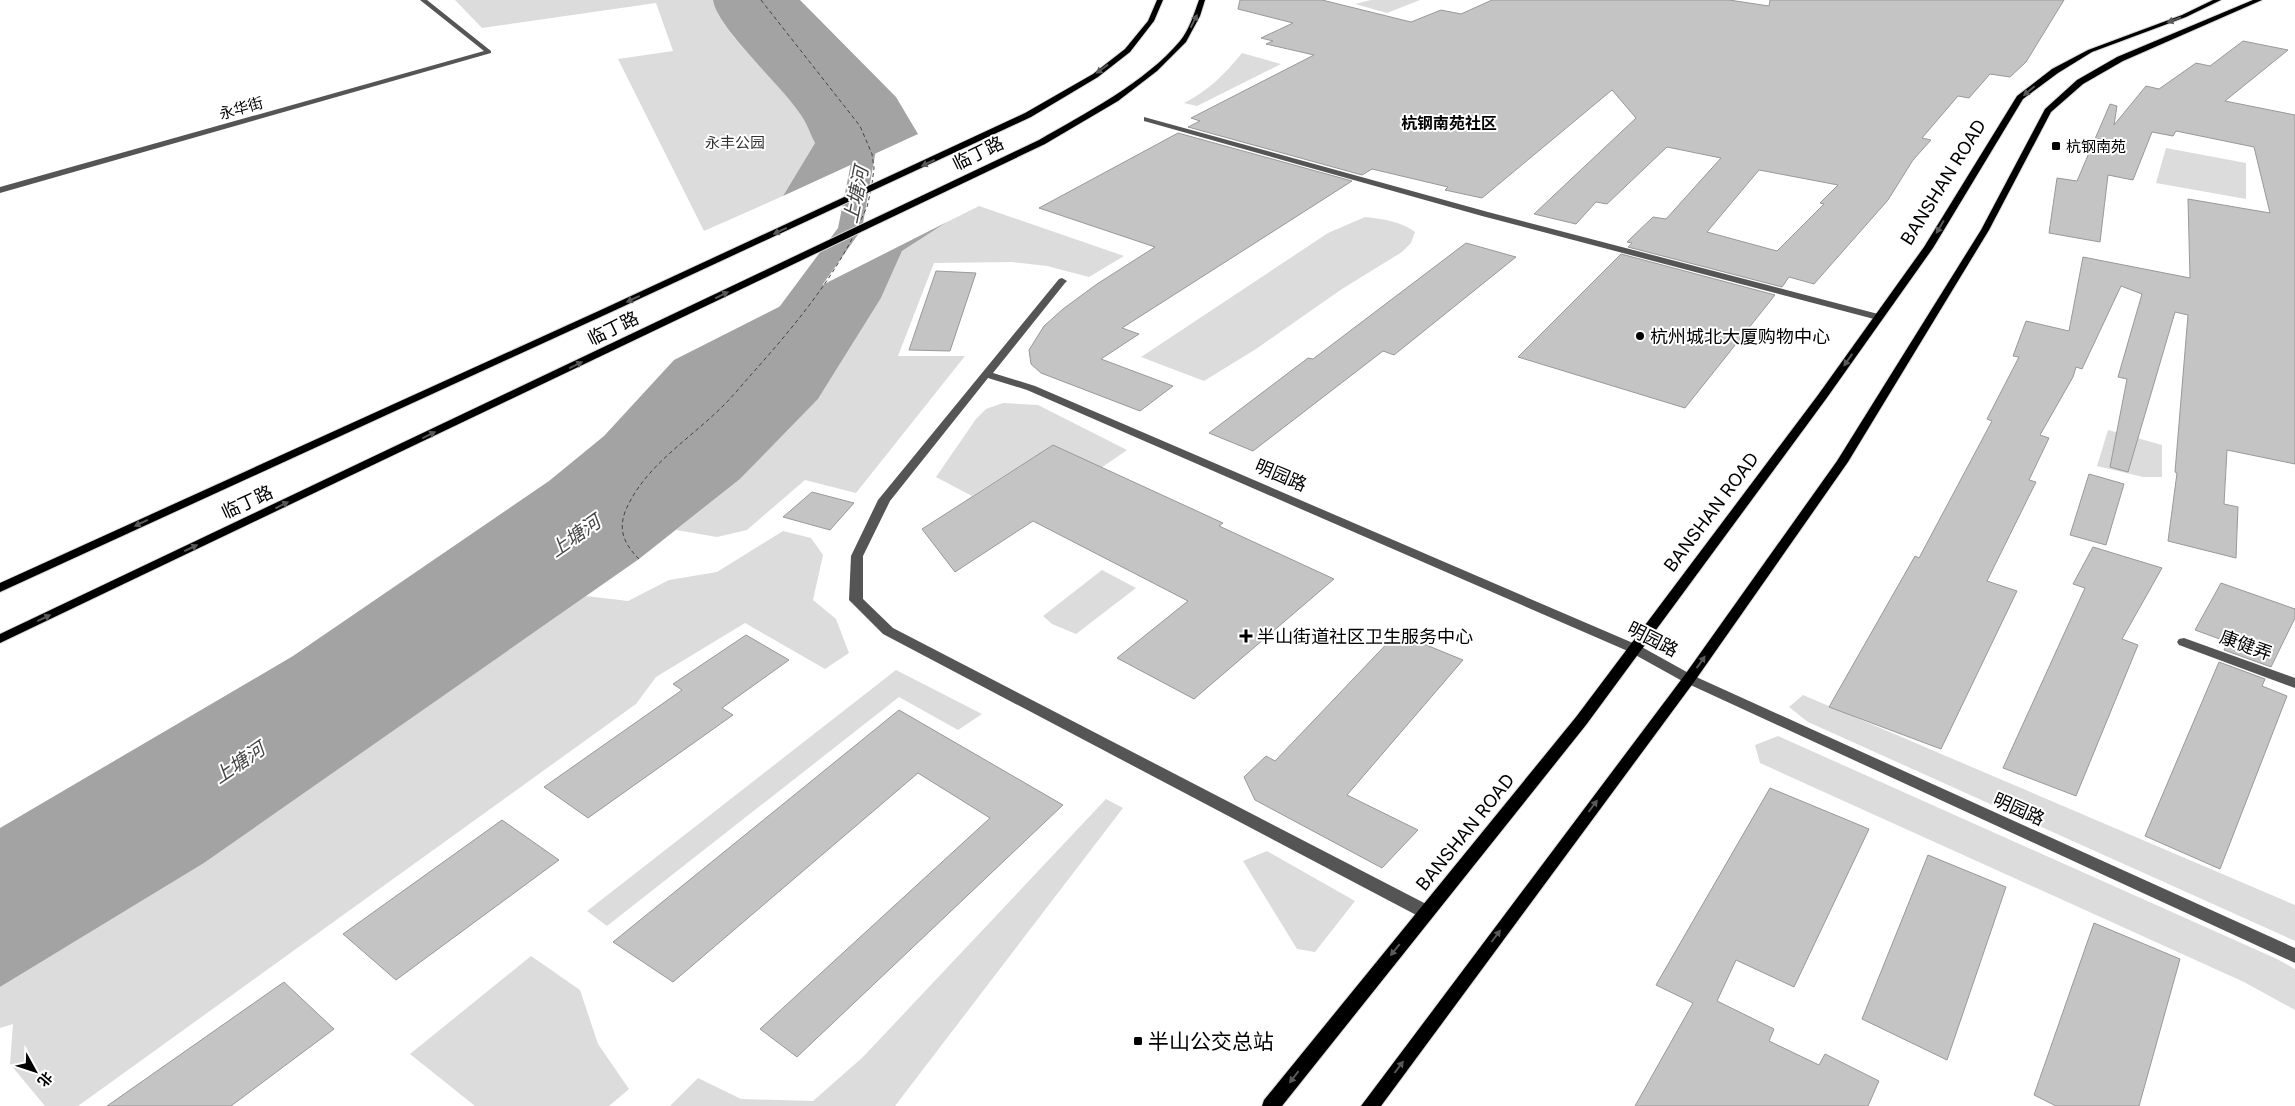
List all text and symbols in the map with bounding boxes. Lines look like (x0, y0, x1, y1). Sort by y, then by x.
one-way arrow (1190, 14, 1198, 29)
one-way arrow (2166, 16, 2181, 24)
one-way arrow (1095, 64, 1108, 74)
one-way arrow (2022, 85, 2035, 96)
street label: 永华街 (217, 93, 265, 123)
district label: 杭钢南苑社区 (1401, 113, 1497, 133)
street label: BANSHAN ROAD (1896, 115, 1990, 249)
street label: 临丁路 (949, 132, 1007, 174)
park label: 永丰公园 (705, 133, 765, 152)
place label: 杭钢南苑 (2066, 137, 2126, 156)
marker: 杭钢南苑 (2050, 140, 2062, 152)
one-way arrow (921, 159, 935, 167)
water label: 上塘河 (839, 161, 874, 225)
one-way arrow (1936, 220, 1945, 233)
one-way arrow (773, 227, 787, 235)
one-way arrow (715, 290, 729, 298)
one-way arrow (626, 295, 640, 303)
street label: 临丁路 (584, 307, 642, 349)
place label: 杭州城北大厦购物中心 (1650, 326, 1830, 347)
marker: 杭州城北大厦购物中心 (1634, 330, 1646, 342)
one-way arrow (1843, 353, 1853, 367)
one-way arrow (568, 360, 583, 369)
one-way arrow (422, 430, 436, 438)
street label: BANSHAN ROAD (1659, 448, 1763, 576)
street label: 明园路 (1252, 455, 1310, 495)
street label: 临丁路 (218, 481, 276, 523)
one-way arrow (275, 500, 289, 508)
water label: 上塘河 (545, 508, 608, 562)
one-way arrow (134, 519, 148, 527)
one-way arrow (184, 544, 198, 552)
one-way arrow (37, 614, 51, 622)
street label: 明园路 (1624, 617, 1682, 661)
place label: 半山街道社区卫生服务中心 (1257, 626, 1473, 647)
street label: 康健弄 (2217, 626, 2275, 664)
marker: 半山街道社区卫生服务中心 (1239, 629, 1253, 643)
one-way arrow (1696, 655, 1706, 669)
water label: 上塘河 (209, 735, 272, 788)
street label: BANSHAN ROAD (1412, 769, 1518, 895)
street label: 明园路 (1990, 788, 2048, 830)
one-way arrow (1588, 799, 1598, 813)
one-way arrow (1491, 929, 1501, 943)
one-way arrow (1390, 943, 1401, 956)
place label: 半山公交总站 (1148, 1029, 1274, 1054)
marker: 半山公交总站 (1132, 1035, 1144, 1047)
north arrow (10, 1046, 60, 1096)
one-way arrow (1394, 1060, 1404, 1074)
text: 北 (34, 1069, 56, 1091)
one-way arrow (1289, 1070, 1300, 1083)

